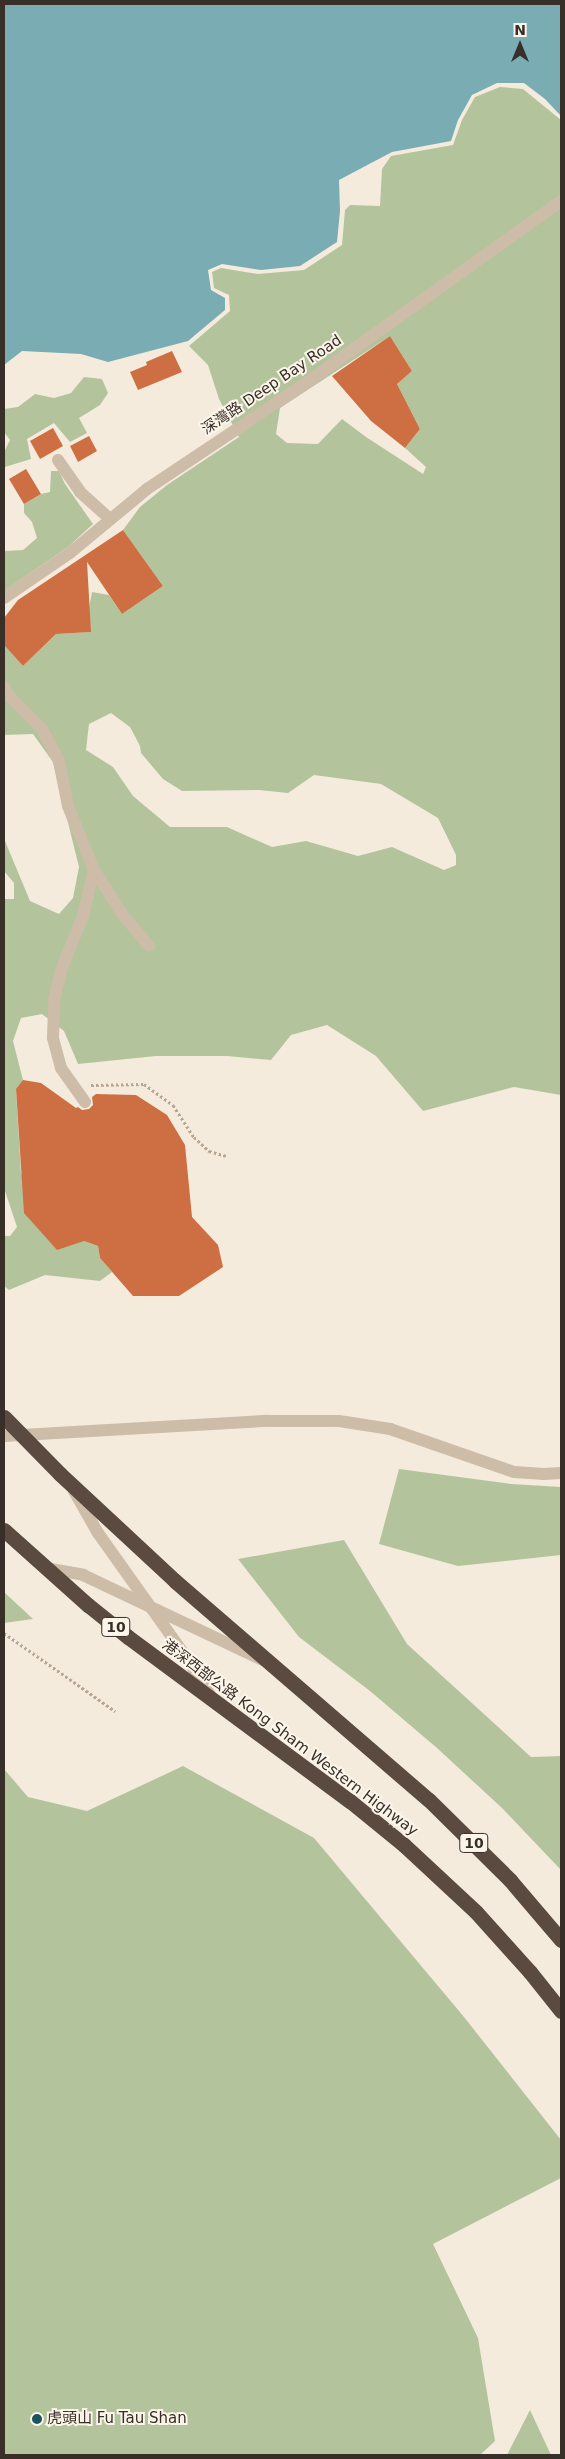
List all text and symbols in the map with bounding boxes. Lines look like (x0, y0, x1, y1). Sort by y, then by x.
north arrow (495, 20, 545, 70)
text: N (514, 22, 526, 38)
street label: 深灣路 Deep Bay Road (199, 331, 345, 439)
road number: 10 (101, 1615, 131, 1638)
street label: 港深西部公路 Kong Sham Western Highway (159, 1636, 421, 1840)
road number: 10 (459, 1832, 489, 1855)
place label: 虎頭山 Fu Tau Shan (47, 2410, 187, 2428)
marker: 虎頭山 Fu Tau Shan (31, 2413, 43, 2425)

